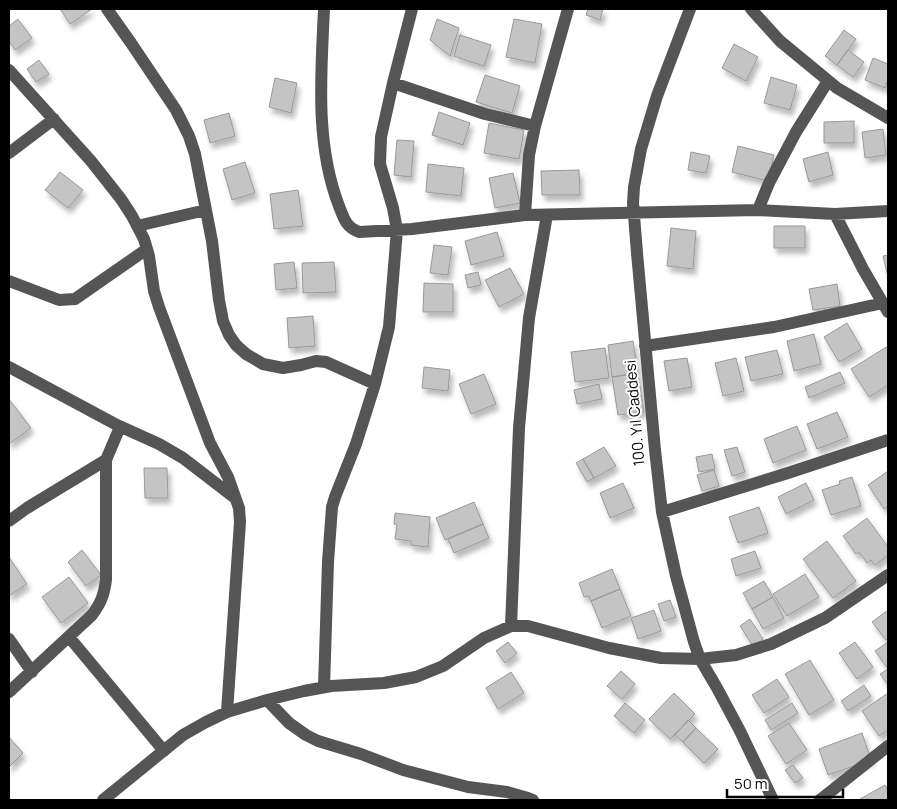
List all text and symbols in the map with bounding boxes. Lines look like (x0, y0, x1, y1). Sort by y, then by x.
street label: 100. Yıl Caddesi (619, 359, 650, 467)
scale bar (727, 766, 843, 798)
text: 50 m (734, 773, 768, 794)

